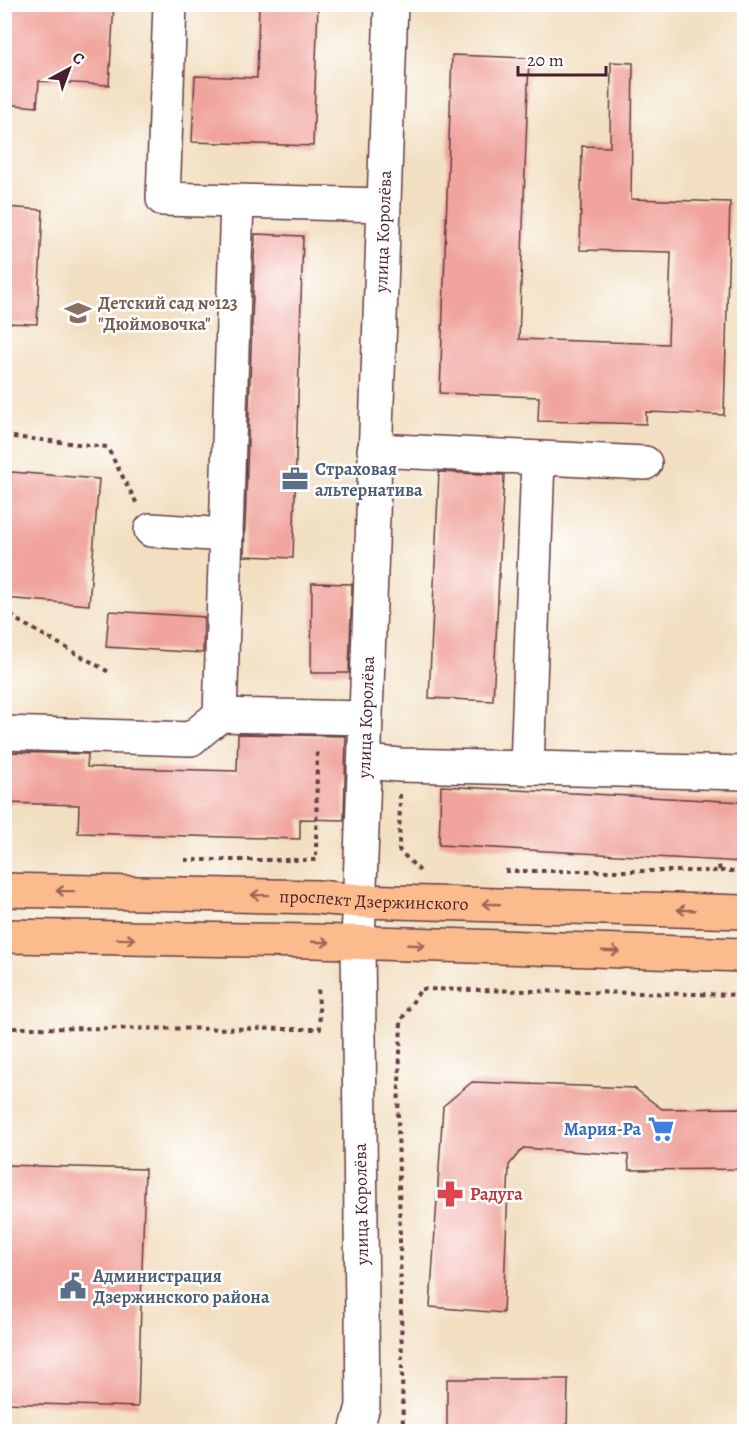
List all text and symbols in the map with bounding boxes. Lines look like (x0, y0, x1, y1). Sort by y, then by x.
north arrow (39, 39, 99, 99)
scale bar (518, 39, 606, 77)
text: С (67, 47, 89, 70)
text: 20 m (527, 48, 564, 72)
street label: улица Королёва (369, 169, 397, 294)
place label: Детский сад №123 "Дюймовочка" (98, 291, 238, 336)
school or university icon: Детский сад №123 "Дюймовочка" (63, 298, 93, 328)
place label: Страховая альтернатива (315, 457, 423, 502)
office icon: Страховая альтернатива (280, 464, 310, 494)
street label: улица Королёва (352, 655, 380, 780)
street label: проспект Дзержинского (279, 884, 469, 916)
one-way arrow (55, 885, 75, 897)
one-way arrow (250, 890, 270, 901)
one-way arrow (482, 898, 502, 910)
one-way arrow (677, 905, 697, 916)
one-way arrow (115, 933, 135, 945)
one-way arrow (310, 936, 330, 947)
one-way arrow (406, 940, 426, 951)
one-way arrow (601, 946, 621, 957)
supermarket icon: Мария-Ра (646, 1114, 676, 1144)
place label: Мария-Ра (564, 1117, 641, 1141)
street label: улица Королёва (348, 1142, 374, 1266)
pharmacy icon: Радуга (435, 1179, 465, 1209)
place label: Радуга (470, 1182, 523, 1206)
place label: Администрация Дзержинского района (92, 1264, 270, 1309)
public building icon: Администрация Дзержинского района (58, 1271, 88, 1301)

